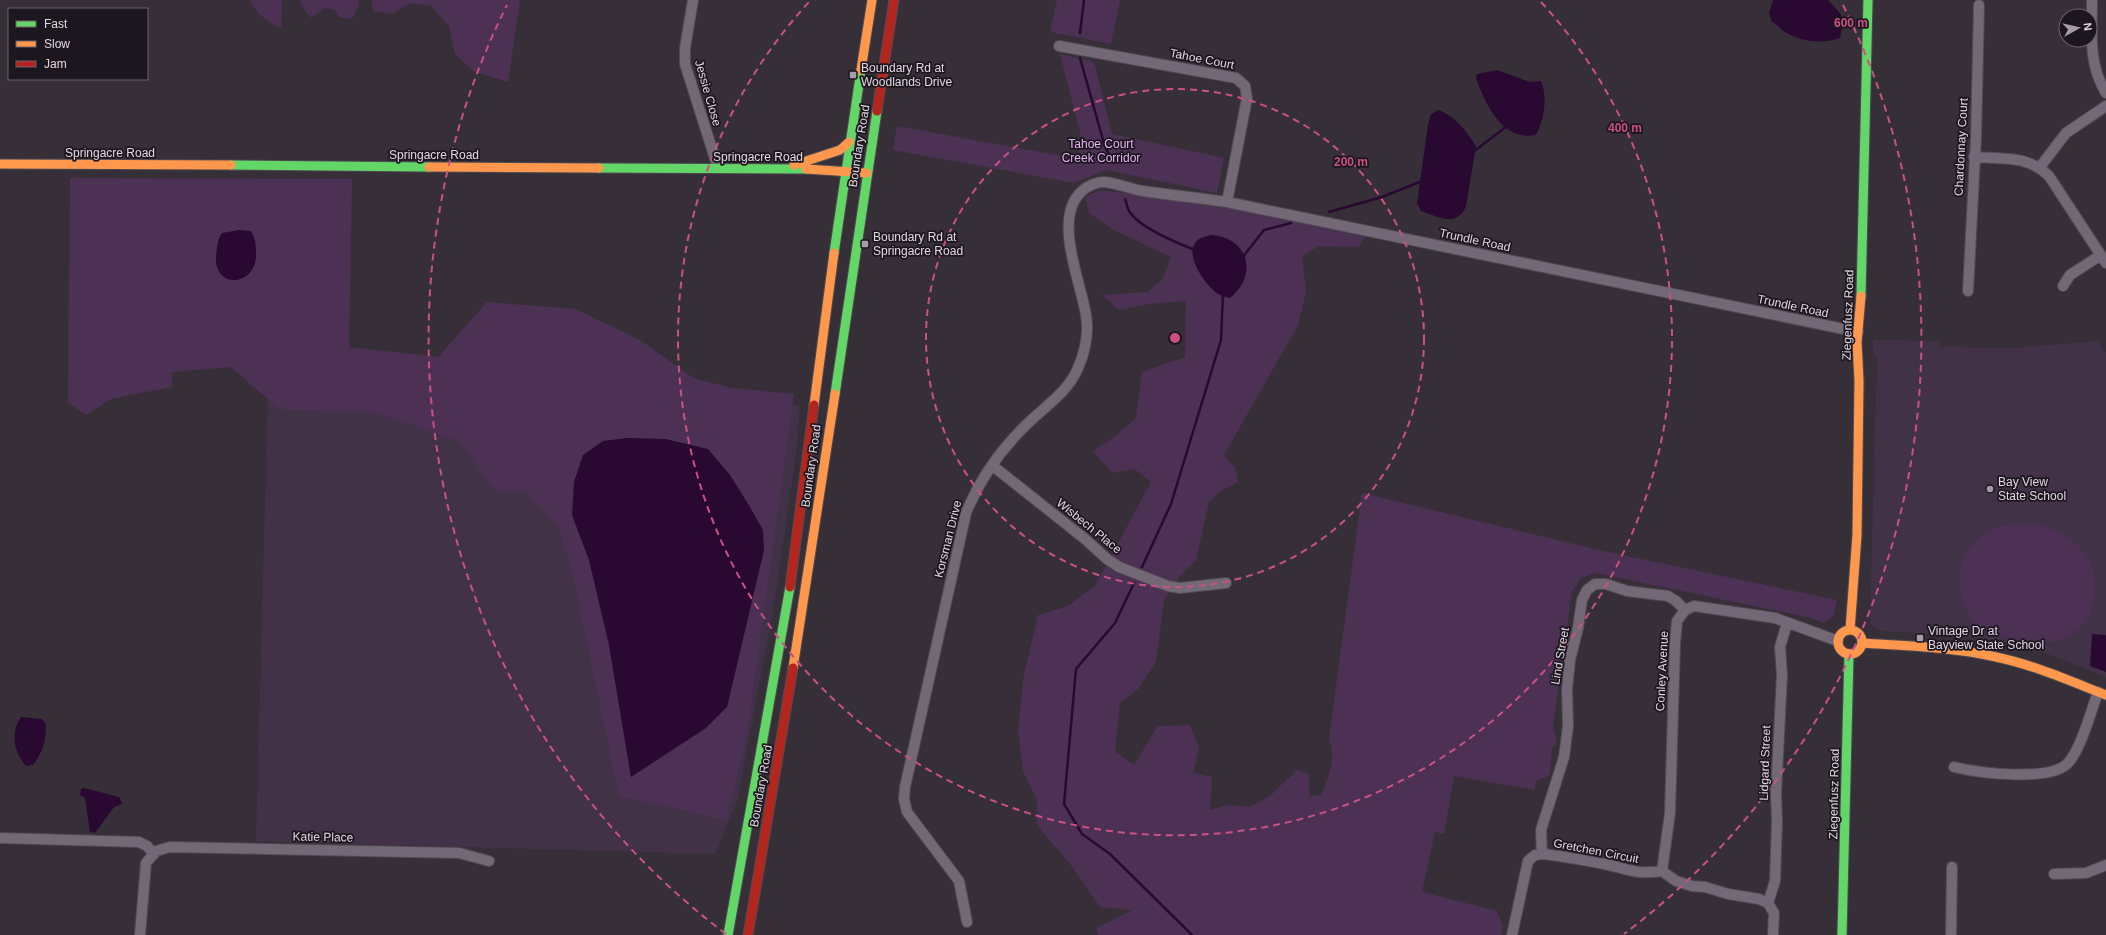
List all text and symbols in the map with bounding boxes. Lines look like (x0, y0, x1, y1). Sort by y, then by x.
legend (8, 8, 148, 80)
north arrow (2058, 8, 2098, 48)
text: 600 m (1834, 16, 1868, 30)
text: Fast (44, 17, 68, 31)
text: N (2081, 22, 2094, 31)
text: Slow (44, 37, 70, 51)
street label: Tahoe Court (1169, 46, 1236, 72)
text: Jam (44, 57, 67, 71)
street label: Jessie Close (692, 58, 724, 128)
place label: Boundary Rd at Woodlands Drive (861, 61, 952, 89)
marker: Boundary Rd at Woodlands Drive (848, 70, 858, 80)
street label: Chardonnay Court (1951, 97, 1971, 196)
street label: Boundary Road (846, 104, 872, 188)
text: 400 m (1608, 121, 1642, 135)
park label: Tahoe Court Creek Corridor (1062, 137, 1140, 165)
street label: Springacre Road (65, 146, 155, 160)
street label: Springacre Road (389, 148, 479, 162)
street label: Springacre Road (713, 150, 803, 164)
text: 200 m (1334, 155, 1368, 169)
street label: Trundle Road (1438, 226, 1512, 254)
place label: Boundary Rd at Springacre Road (873, 230, 963, 258)
marker: Boundary Rd at Springacre Road (860, 239, 870, 249)
street label: Ziegenfusz Road (1839, 269, 1857, 361)
street label: Trundle Road (1756, 292, 1830, 320)
centre of rings (1168, 331, 1182, 345)
street label: Boundary Road (798, 424, 824, 508)
place label: Bay View State School (1998, 475, 2066, 503)
marker: Bay View State School (1985, 484, 1995, 494)
street label: Wisbech Place (1054, 496, 1124, 557)
street label: Korsman Drive (932, 498, 964, 579)
place label: Vintage Dr at Bayview State School (1928, 624, 2044, 652)
street label: Lind Street (1548, 626, 1572, 686)
street label: Conley Avenue (1653, 630, 1671, 712)
marker: Vintage Dr at Bayview State School (1915, 633, 1925, 643)
street label: Lidgard Street (1757, 724, 1773, 801)
street label: Boundary Road (747, 744, 775, 828)
street label: Ziegenfusz Road (1826, 749, 1842, 839)
street label: Katie Place (293, 829, 354, 845)
street label: Gretchen Circuit (1552, 836, 1641, 866)

